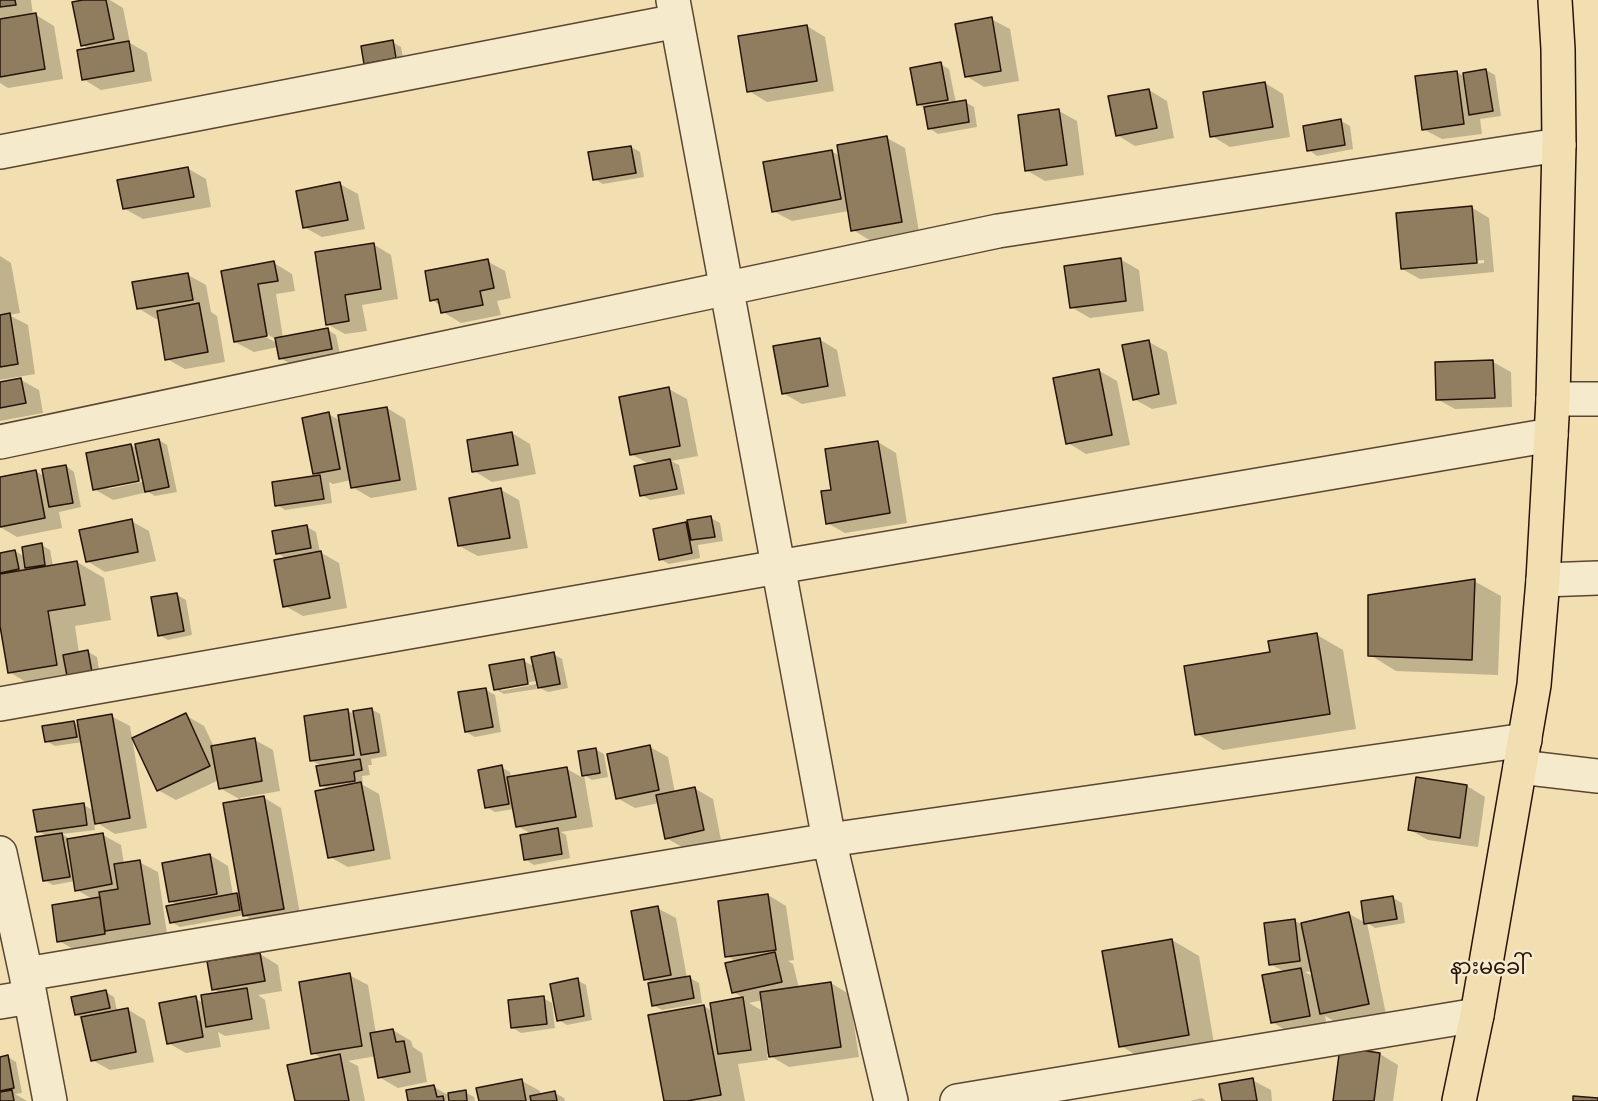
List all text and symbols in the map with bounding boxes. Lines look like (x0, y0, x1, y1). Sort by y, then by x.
district label: နားမခေါ် (1450, 956, 1526, 982)

